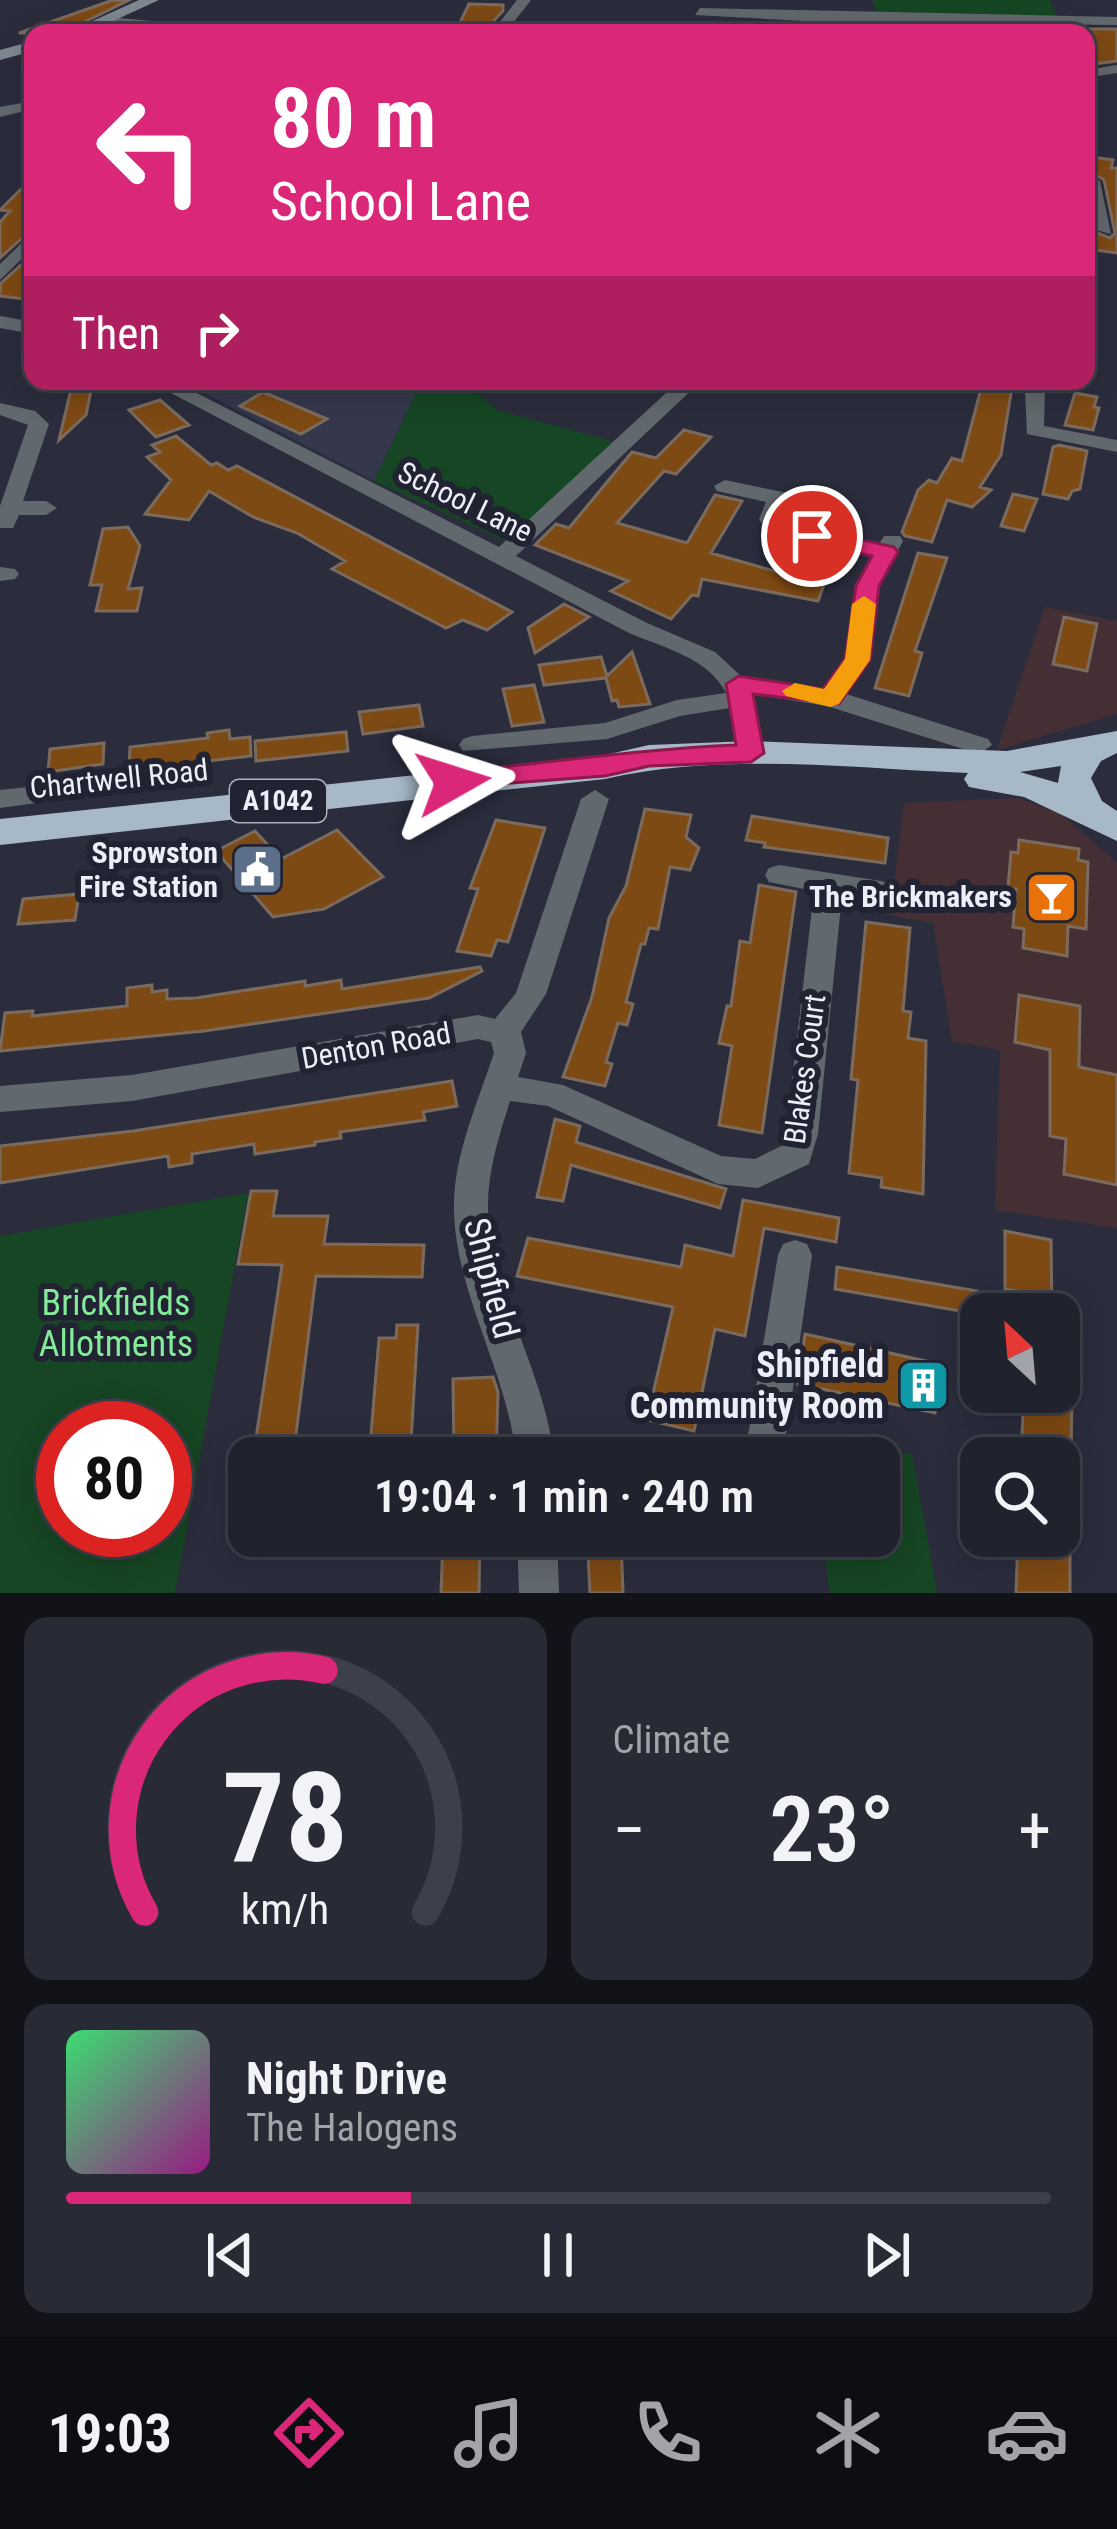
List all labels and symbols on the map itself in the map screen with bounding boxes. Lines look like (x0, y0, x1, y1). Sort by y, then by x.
street label: School Lane (392, 454, 538, 549)
pin (761, 485, 863, 587)
position arrow (390, 719, 516, 845)
street label: Chartwell Road (28, 752, 210, 805)
road number: A1042 (230, 780, 326, 822)
place label: Sprowston Fire Station (79, 835, 218, 904)
public building icon: Sprowston Fire Station (229, 842, 285, 898)
bar icon: The Brickmakers (1023, 869, 1079, 925)
place label: The Brickmakers (809, 879, 1012, 914)
street label: Blakes Court (777, 992, 832, 1146)
street label: Denton Road (299, 1015, 453, 1076)
street label: Shipfield (455, 1214, 527, 1343)
park label: Brickfields Allotments (39, 1282, 193, 1365)
north arrow (960, 1293, 1080, 1413)
place label: Shipfield Community Room (630, 1344, 884, 1427)
building icon: Shipfield Community Room (895, 1357, 951, 1413)
speed limit sign: 80 (36, 1401, 192, 1557)

